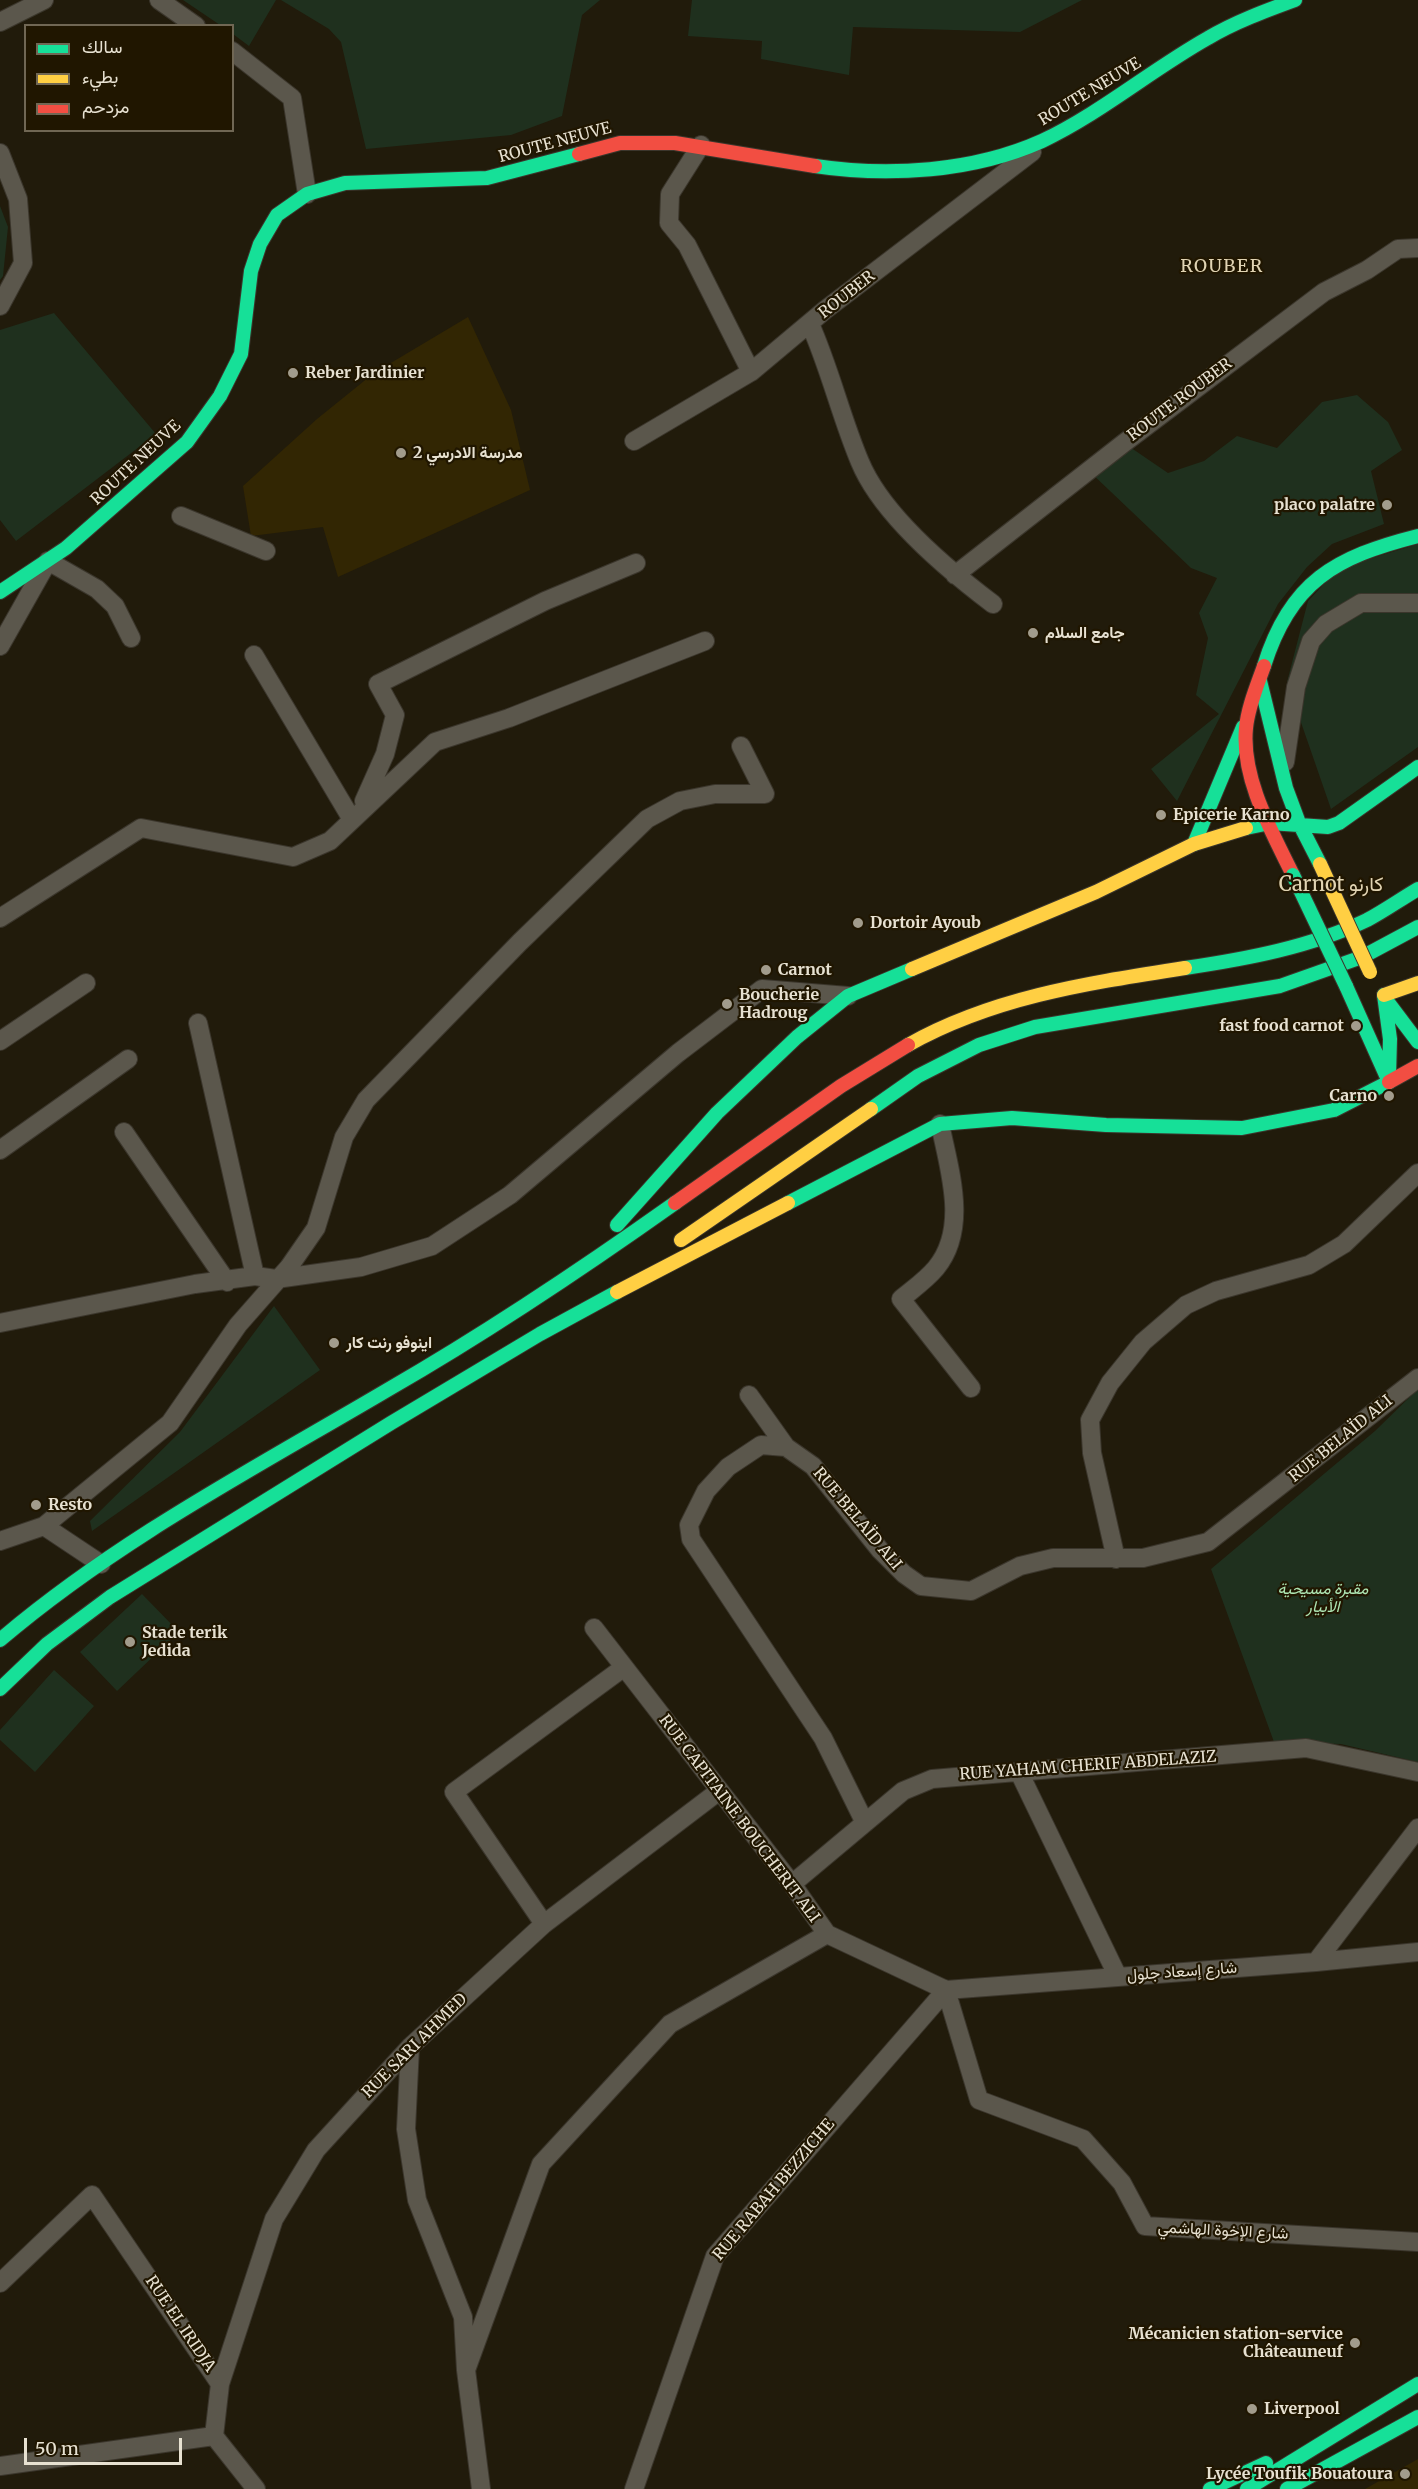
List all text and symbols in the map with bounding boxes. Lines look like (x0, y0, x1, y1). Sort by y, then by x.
legend (24, 24, 234, 132)
text: سالك (82, 35, 122, 58)
street label: ROUTE NEUVE (1035, 54, 1145, 130)
text: بطيء (82, 65, 118, 88)
text: مزدحم (82, 95, 129, 118)
street label: ROUTE NEUVE (497, 119, 613, 167)
district label: ROUBER (1180, 256, 1264, 278)
street label: ROUBER (815, 267, 879, 323)
street label: ROUTE ROUBER (1124, 354, 1236, 446)
place label: Reber Jardinier (305, 363, 424, 383)
marker: Reber Jardinier (286, 366, 300, 380)
street label: ROUTE NEUVE (87, 416, 185, 510)
place label: مدرسة الادرسي 2 (413, 443, 523, 463)
marker: مدرسة الادرسي 2 (394, 446, 408, 460)
place label: placo palatre (1274, 495, 1375, 515)
marker: placo palatre (1380, 498, 1394, 512)
place label: جامع السلام (1045, 623, 1125, 643)
marker: جامع السلام (1026, 626, 1040, 640)
place label: Epicerie Karno (1173, 805, 1289, 825)
marker: Epicerie Karno (1154, 808, 1168, 822)
district label: Carnot كارنو (1279, 873, 1383, 897)
place label: Dortoir Ayoub (870, 913, 981, 933)
marker: Dortoir Ayoub (851, 916, 865, 930)
place label: Carnot (778, 960, 832, 980)
marker: Carnot (759, 963, 773, 977)
place label: Boucherie Hadroug (739, 985, 819, 1023)
marker: Boucherie Hadroug (720, 997, 734, 1011)
place label: fast food carnot (1219, 1016, 1344, 1036)
marker: fast food carnot (1349, 1019, 1363, 1033)
place label: Carno (1330, 1086, 1377, 1106)
marker: Carno (1382, 1089, 1396, 1103)
place label: اينوفو رنت كار (346, 1333, 432, 1353)
marker: اينوفو رنت كار (327, 1336, 341, 1350)
street label: RUE BELAÏD ALI (1285, 1391, 1397, 1487)
street label: RUE BELAÏD ALI (809, 1464, 905, 1574)
place label: Resto (48, 1495, 92, 1515)
marker: Resto (29, 1498, 43, 1512)
park label: مقبرة مسيحية الأبيار (1278, 1579, 1368, 1617)
place label: Stade terik Jedida (142, 1623, 227, 1661)
marker: Stade terik Jedida (123, 1635, 137, 1649)
street label: RUE CAPITAINE BOUCHERIT ALI (655, 1711, 823, 1927)
street label: RUE YAHAM CHERIF ABDELAZIZ (959, 1747, 1217, 1785)
street label: شارع إسعاد جلول (1126, 1959, 1238, 1985)
street label: RUE SARI AHMED (359, 1990, 471, 2102)
street label: RUE RABAH BEZZICHE (709, 2115, 839, 2265)
street label: شارع الإخوة الهاشمي (1157, 2218, 1289, 2244)
street label: RUE EL IRIDJA (141, 2272, 219, 2376)
place label: Mécanicien station-service Châteauneuf (1129, 2324, 1343, 2362)
marker: Mécanicien station-service Châteauneuf (1348, 2336, 1362, 2350)
place label: Liverpool (1264, 2399, 1340, 2419)
marker: Liverpool (1245, 2402, 1259, 2416)
scale bar (27, 2426, 184, 2464)
text: 50 m (35, 2437, 79, 2460)
place label: Lycée Toufik Bouatoura (1206, 2464, 1393, 2484)
marker: Lycée Toufik Bouatoura (1398, 2467, 1412, 2481)

